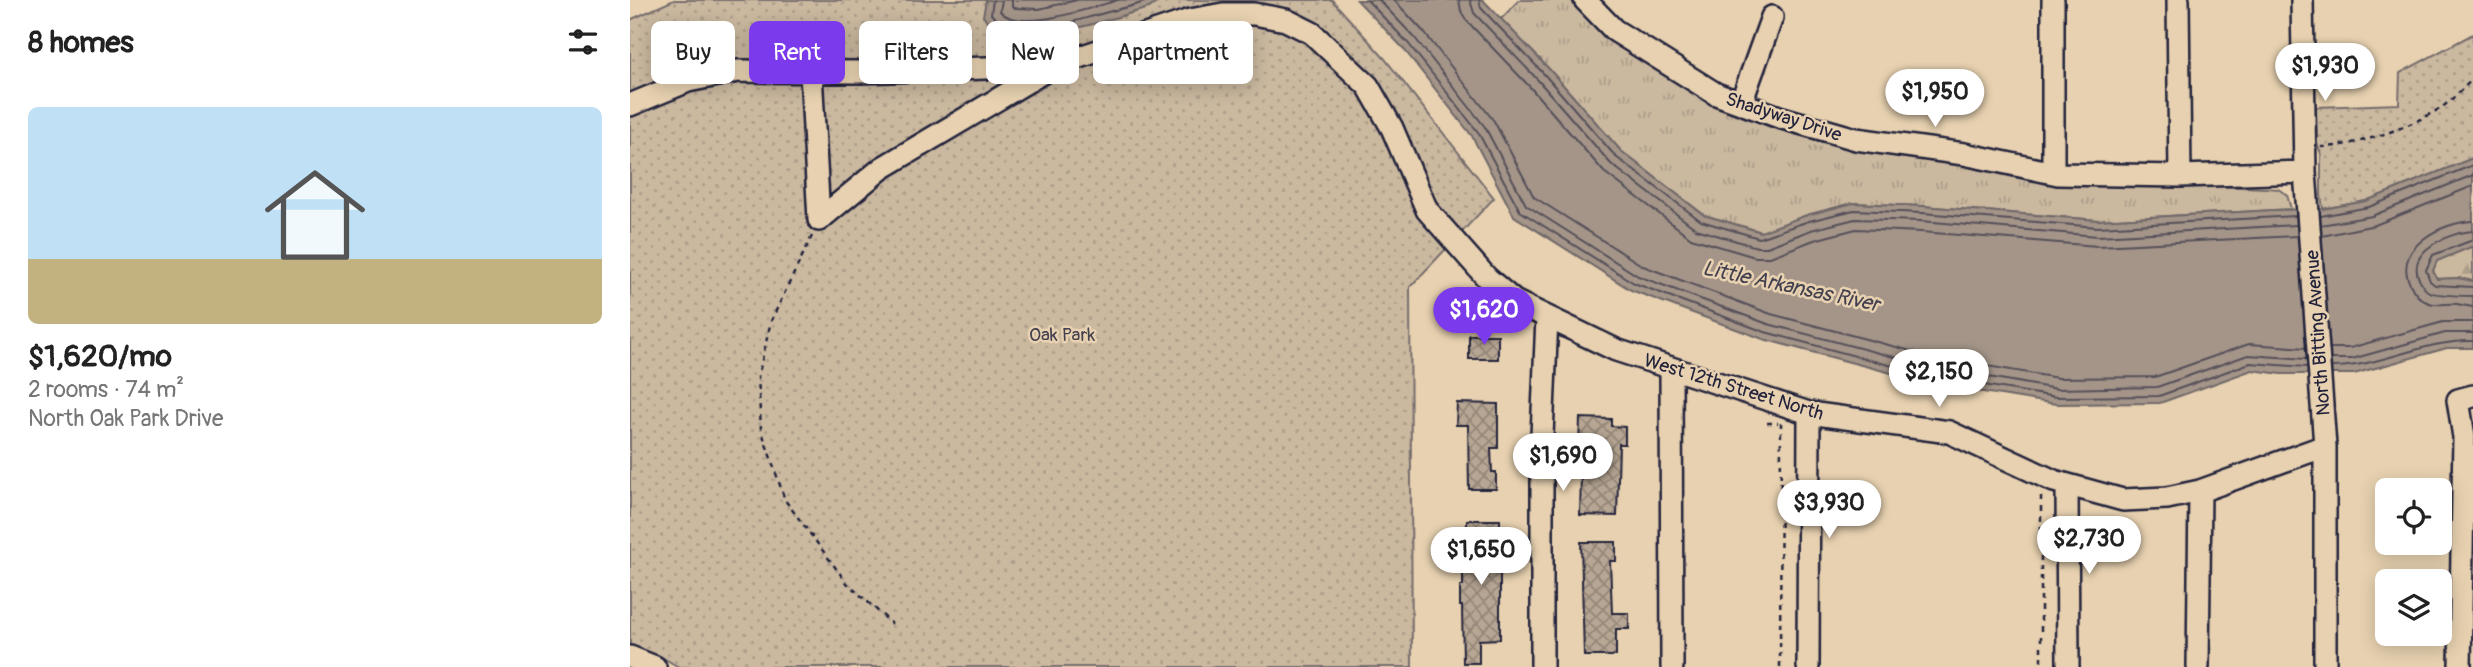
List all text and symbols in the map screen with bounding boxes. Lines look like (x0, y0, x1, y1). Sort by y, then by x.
chip: Buy (651, 21, 735, 84)
chip: Rent (749, 21, 845, 84)
chip: Filters (859, 21, 972, 84)
chip: New (986, 21, 1079, 84)
chip: Apartment (1093, 21, 1253, 84)
icon: filters (564, 23, 602, 61)
text: 8 homes (28, 24, 134, 61)
pin: $1,930 (2268, 43, 2382, 103)
text: $1,930 (2291, 51, 2359, 80)
pin: $1,950 (1878, 69, 1992, 129)
text: $1,950 (1901, 77, 1969, 106)
street label: Shadyway Drive (1723, 87, 1845, 147)
icon: home (252, 152, 378, 278)
street label: North Bitting Avenue (2300, 249, 2336, 417)
water label: Little Arkansas River (1700, 255, 1884, 319)
pin: $1,620 (1427, 288, 1541, 347)
text: $1,620 (1449, 295, 1519, 324)
park label: Oak Park (1029, 323, 1095, 347)
text: $1,620/mo (28, 338, 172, 375)
street label: West 12th Street North (1641, 348, 1827, 426)
pin: $2,150 (1882, 350, 1996, 409)
text: $2,150 (1905, 357, 1973, 386)
text: 2 rooms · 74 m² (28, 375, 184, 404)
text: North Oak Park Drive (28, 404, 223, 433)
pin: $1,690 (1506, 434, 1620, 493)
text: $1,690 (1529, 441, 1597, 470)
map controls (2375, 478, 2452, 646)
button: locate (2375, 478, 2452, 555)
pin: $3,930 (1772, 480, 1886, 540)
text: $3,930 (1793, 488, 1865, 517)
pin: $2,730 (2032, 516, 2146, 576)
text: $2,730 (2053, 524, 2125, 553)
pin: $1,650 (1424, 528, 1538, 587)
text: $1,650 (1447, 535, 1515, 564)
button: layers (2375, 569, 2452, 646)

